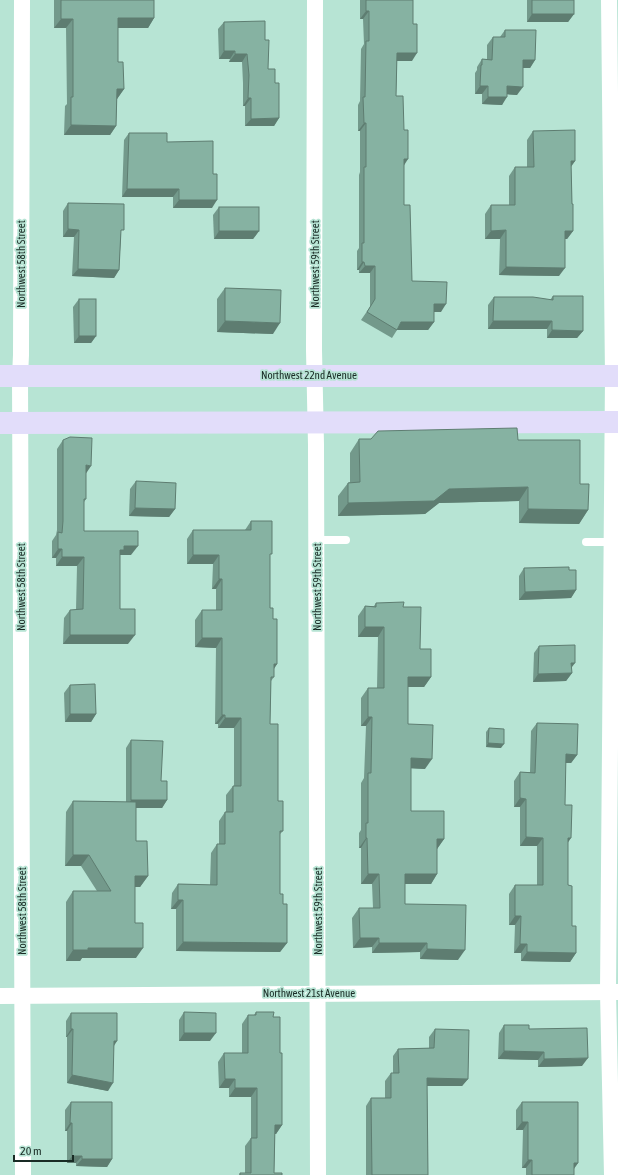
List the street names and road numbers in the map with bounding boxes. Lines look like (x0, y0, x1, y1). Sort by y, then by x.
street label: Northwest 58th Street (15, 220, 27, 308)
street label: Northwest 59th Street (309, 220, 321, 308)
street label: Northwest 22nd Avenue (261, 369, 357, 381)
street label: Northwest 58th Street (15, 543, 27, 631)
street label: Northwest 59th Street (311, 543, 323, 631)
street label: Northwest 58th Street (16, 867, 28, 955)
street label: Northwest 59th Street (312, 867, 324, 955)
street label: Northwest 21st Avenue (263, 987, 355, 999)

